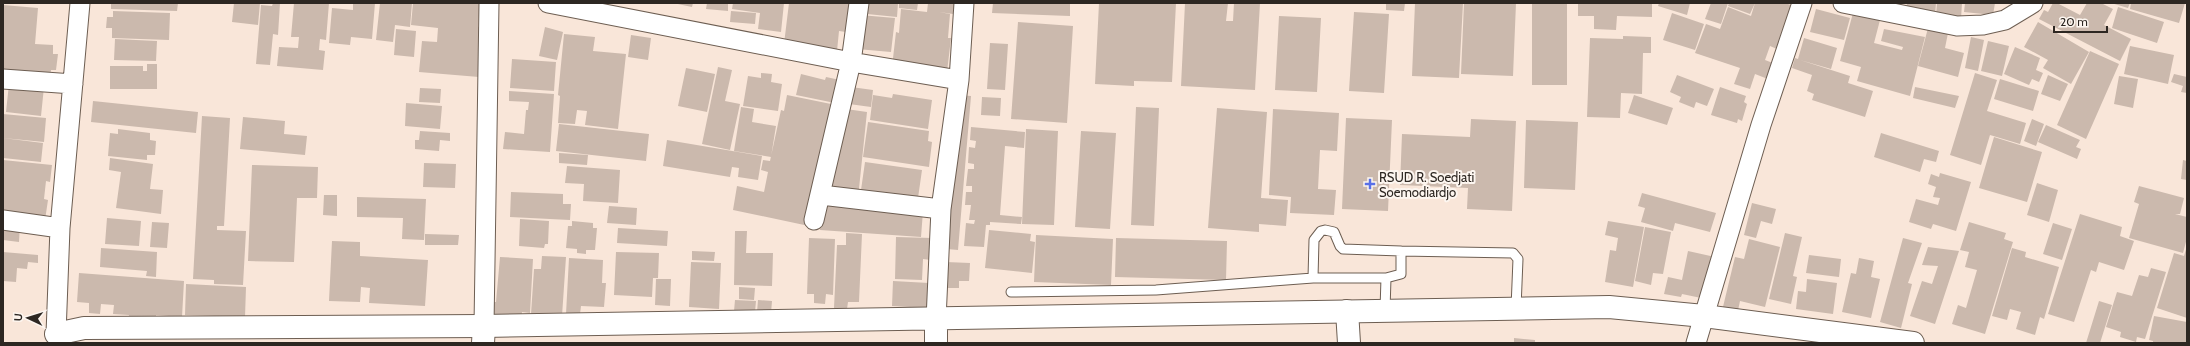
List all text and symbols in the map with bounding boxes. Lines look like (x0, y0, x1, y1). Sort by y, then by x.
scale bar (2054, 8, 2107, 34)
text: 20 m (2060, 14, 2088, 29)
place label: RSUD R. Soedjati Soemodiardjo (1379, 169, 1474, 201)
marker: RSUD R. Soedjati Soemodiardjo (1364, 178, 1376, 190)
north arrow (8, 298, 48, 338)
text: U (11, 313, 25, 322)

